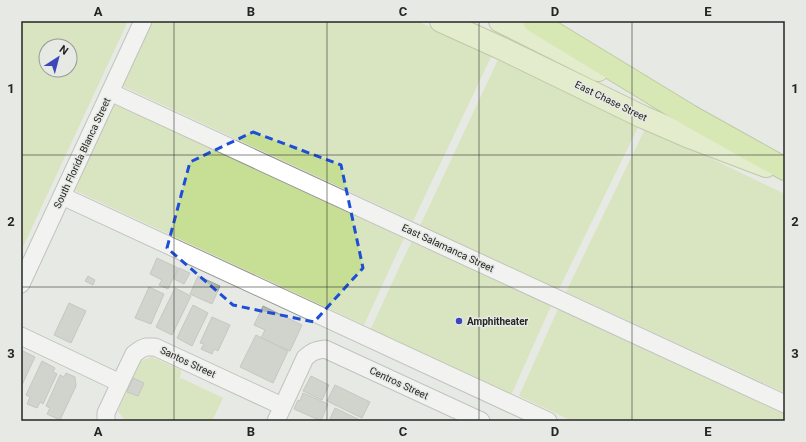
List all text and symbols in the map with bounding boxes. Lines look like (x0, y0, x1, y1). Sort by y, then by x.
text: A (94, 4, 103, 19)
text: B (247, 4, 255, 19)
text: C (399, 4, 408, 19)
text: D (551, 4, 559, 19)
text: E (704, 4, 712, 19)
north arrow (38, 38, 78, 78)
text: N (57, 43, 71, 58)
street label: East Chase Street (573, 79, 649, 123)
text: 1 (7, 81, 15, 96)
text: 1 (791, 81, 799, 96)
street label: South Florida Blanca Street (52, 96, 112, 210)
text: 2 (7, 214, 15, 229)
text: 2 (791, 214, 799, 229)
street label: East Salamanca Street (400, 222, 496, 274)
marker: Amphitheater (454, 316, 464, 326)
place label: Amphitheater (467, 316, 529, 327)
street label: Santos Street (159, 344, 217, 380)
text: 3 (7, 346, 15, 361)
text: 3 (791, 346, 799, 361)
street label: Centros Street (368, 365, 430, 401)
text: A (94, 424, 103, 439)
text: B (247, 424, 255, 439)
text: C (399, 424, 408, 439)
text: D (551, 424, 559, 439)
text: E (704, 424, 712, 439)

